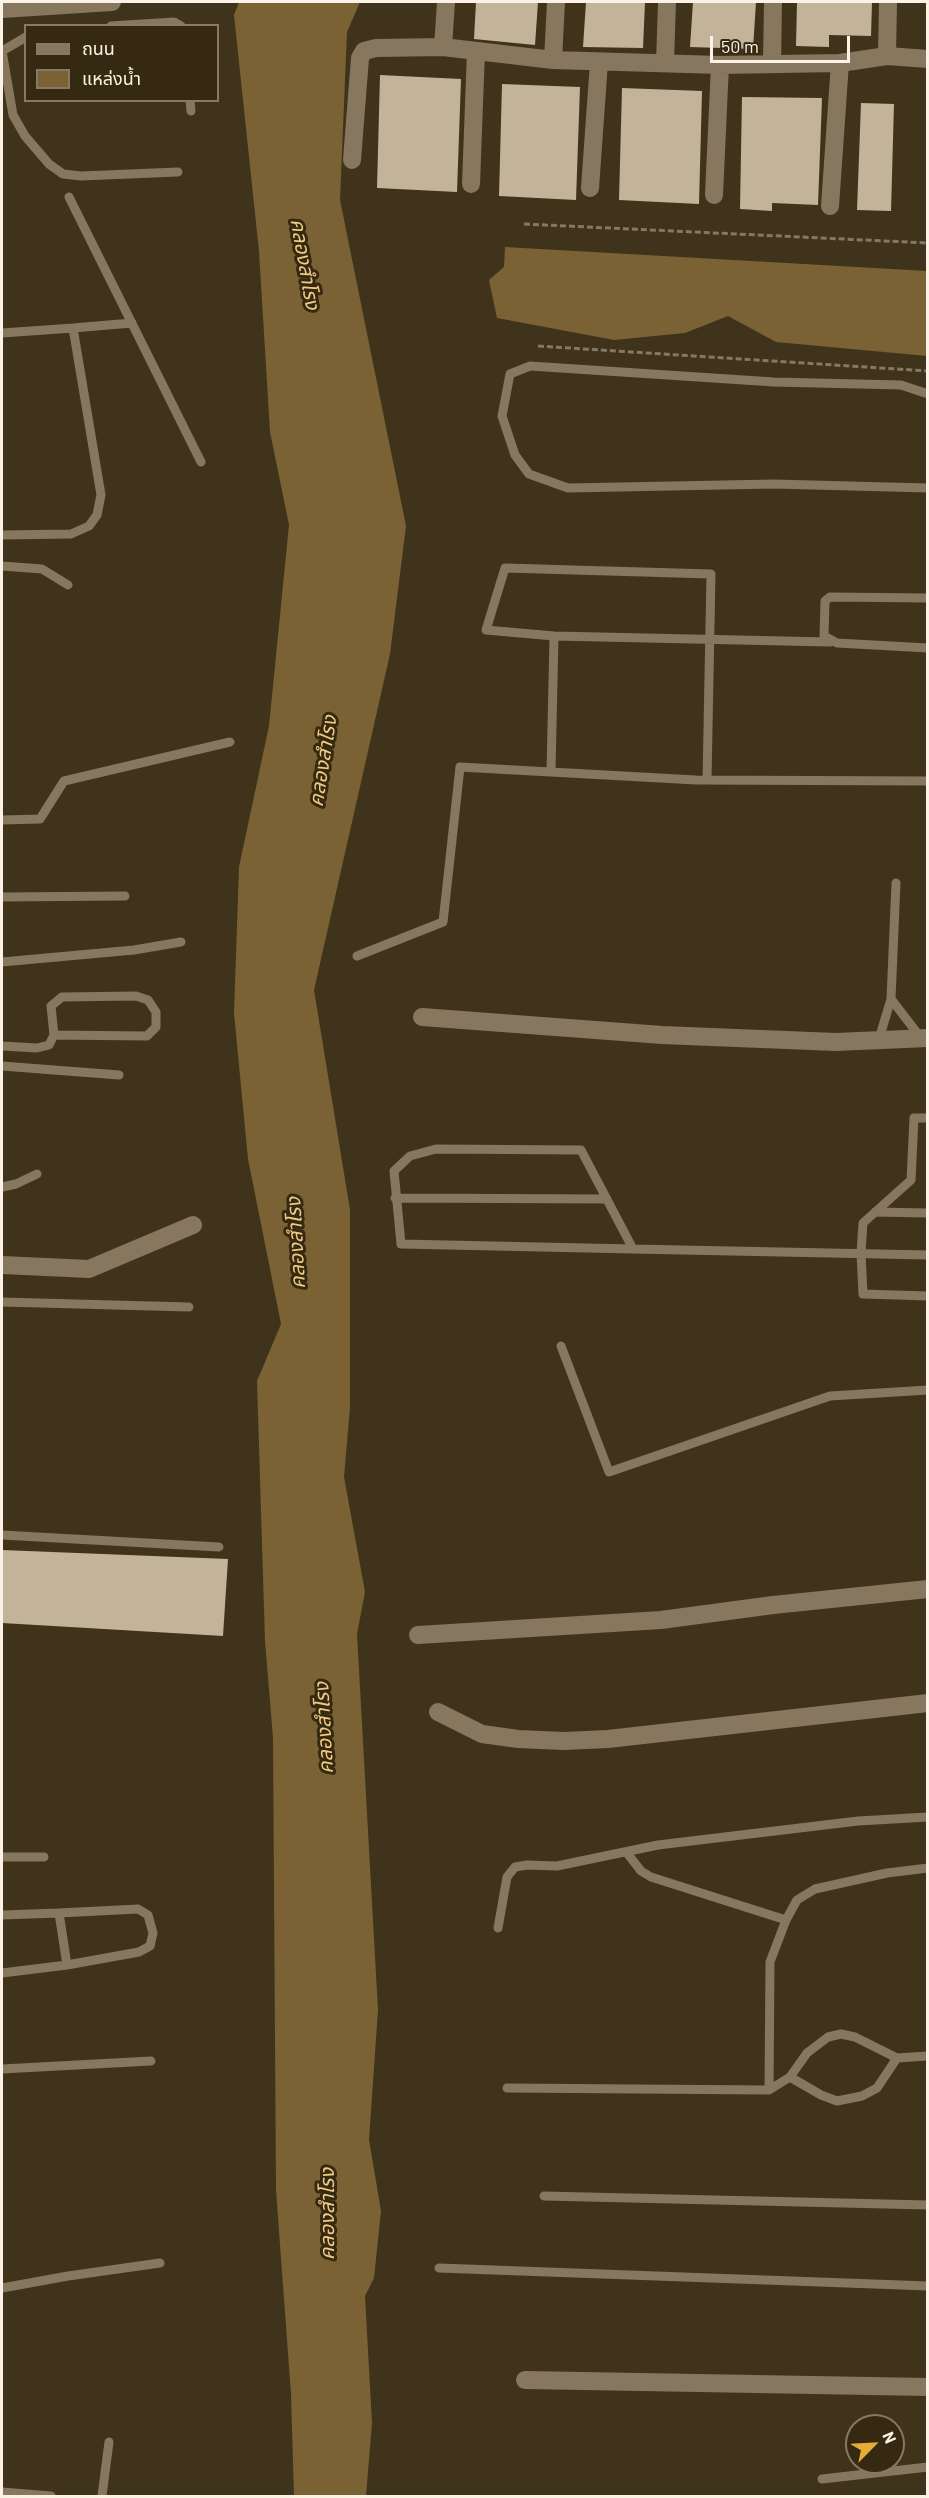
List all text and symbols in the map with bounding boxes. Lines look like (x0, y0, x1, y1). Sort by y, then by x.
legend (24, 24, 219, 102)
scale bar (713, 24, 852, 62)
text: 50 m (721, 35, 759, 57)
text: ถนน (82, 37, 115, 59)
text: แหล่งน้ำ (82, 67, 141, 89)
water label: คลองสำโรง (285, 217, 325, 311)
water label: คลองสำโรง (304, 714, 342, 808)
water label: คลองสำโรง (282, 1196, 310, 1290)
water label: คลองสำโรง (310, 1681, 338, 1775)
water label: คลองสำโรง (315, 2168, 339, 2260)
north arrow (845, 2414, 905, 2474)
text: N (879, 2429, 901, 2446)

